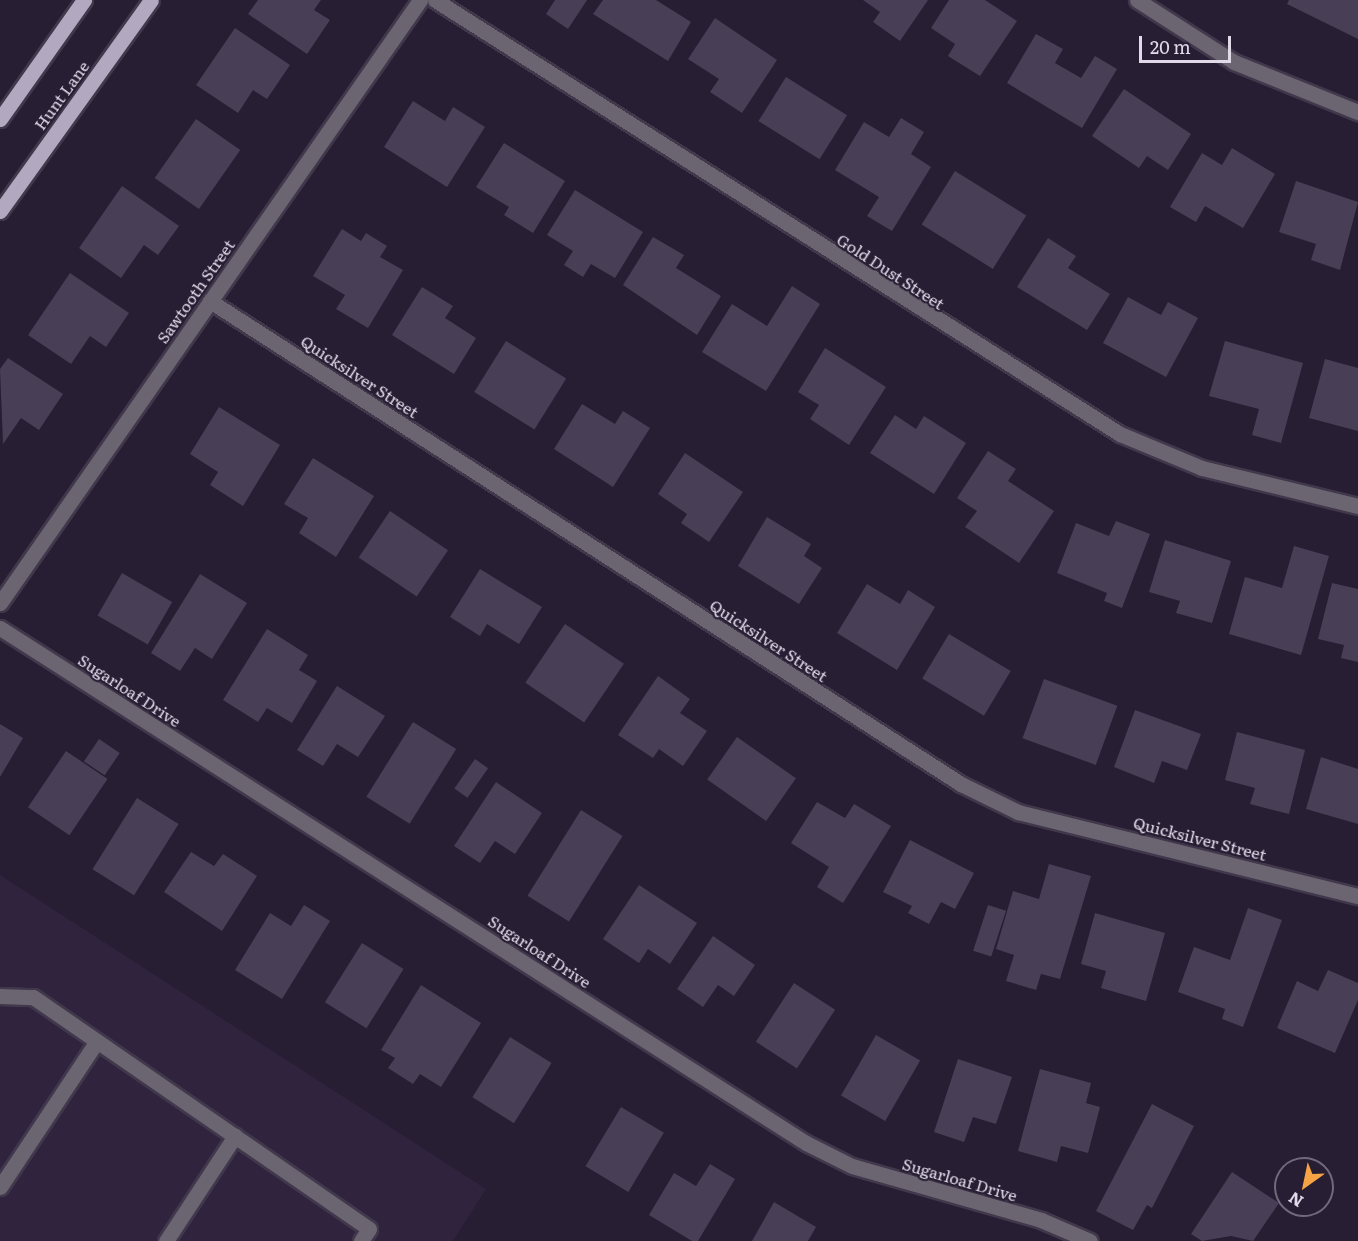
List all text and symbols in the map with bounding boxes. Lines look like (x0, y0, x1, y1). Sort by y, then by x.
scale bar (1142, 24, 1234, 62)
text: 20 m (1150, 33, 1191, 60)
street label: Hunt Lane (30, 57, 92, 133)
street label: Gold Dust Street (834, 229, 948, 313)
street label: Sawtooth Street (152, 235, 238, 347)
street label: Quicksilver Street (298, 331, 422, 421)
street label: Quicksilver Street (707, 595, 831, 685)
street label: Sugarloaf Drive (75, 650, 185, 730)
street label: Quicksilver Street (1132, 812, 1268, 864)
street label: Sugarloaf Drive (485, 911, 595, 991)
street label: Sugarloaf Drive (900, 1153, 1020, 1205)
north arrow (1274, 1157, 1334, 1217)
text: N (1283, 1187, 1307, 1214)

